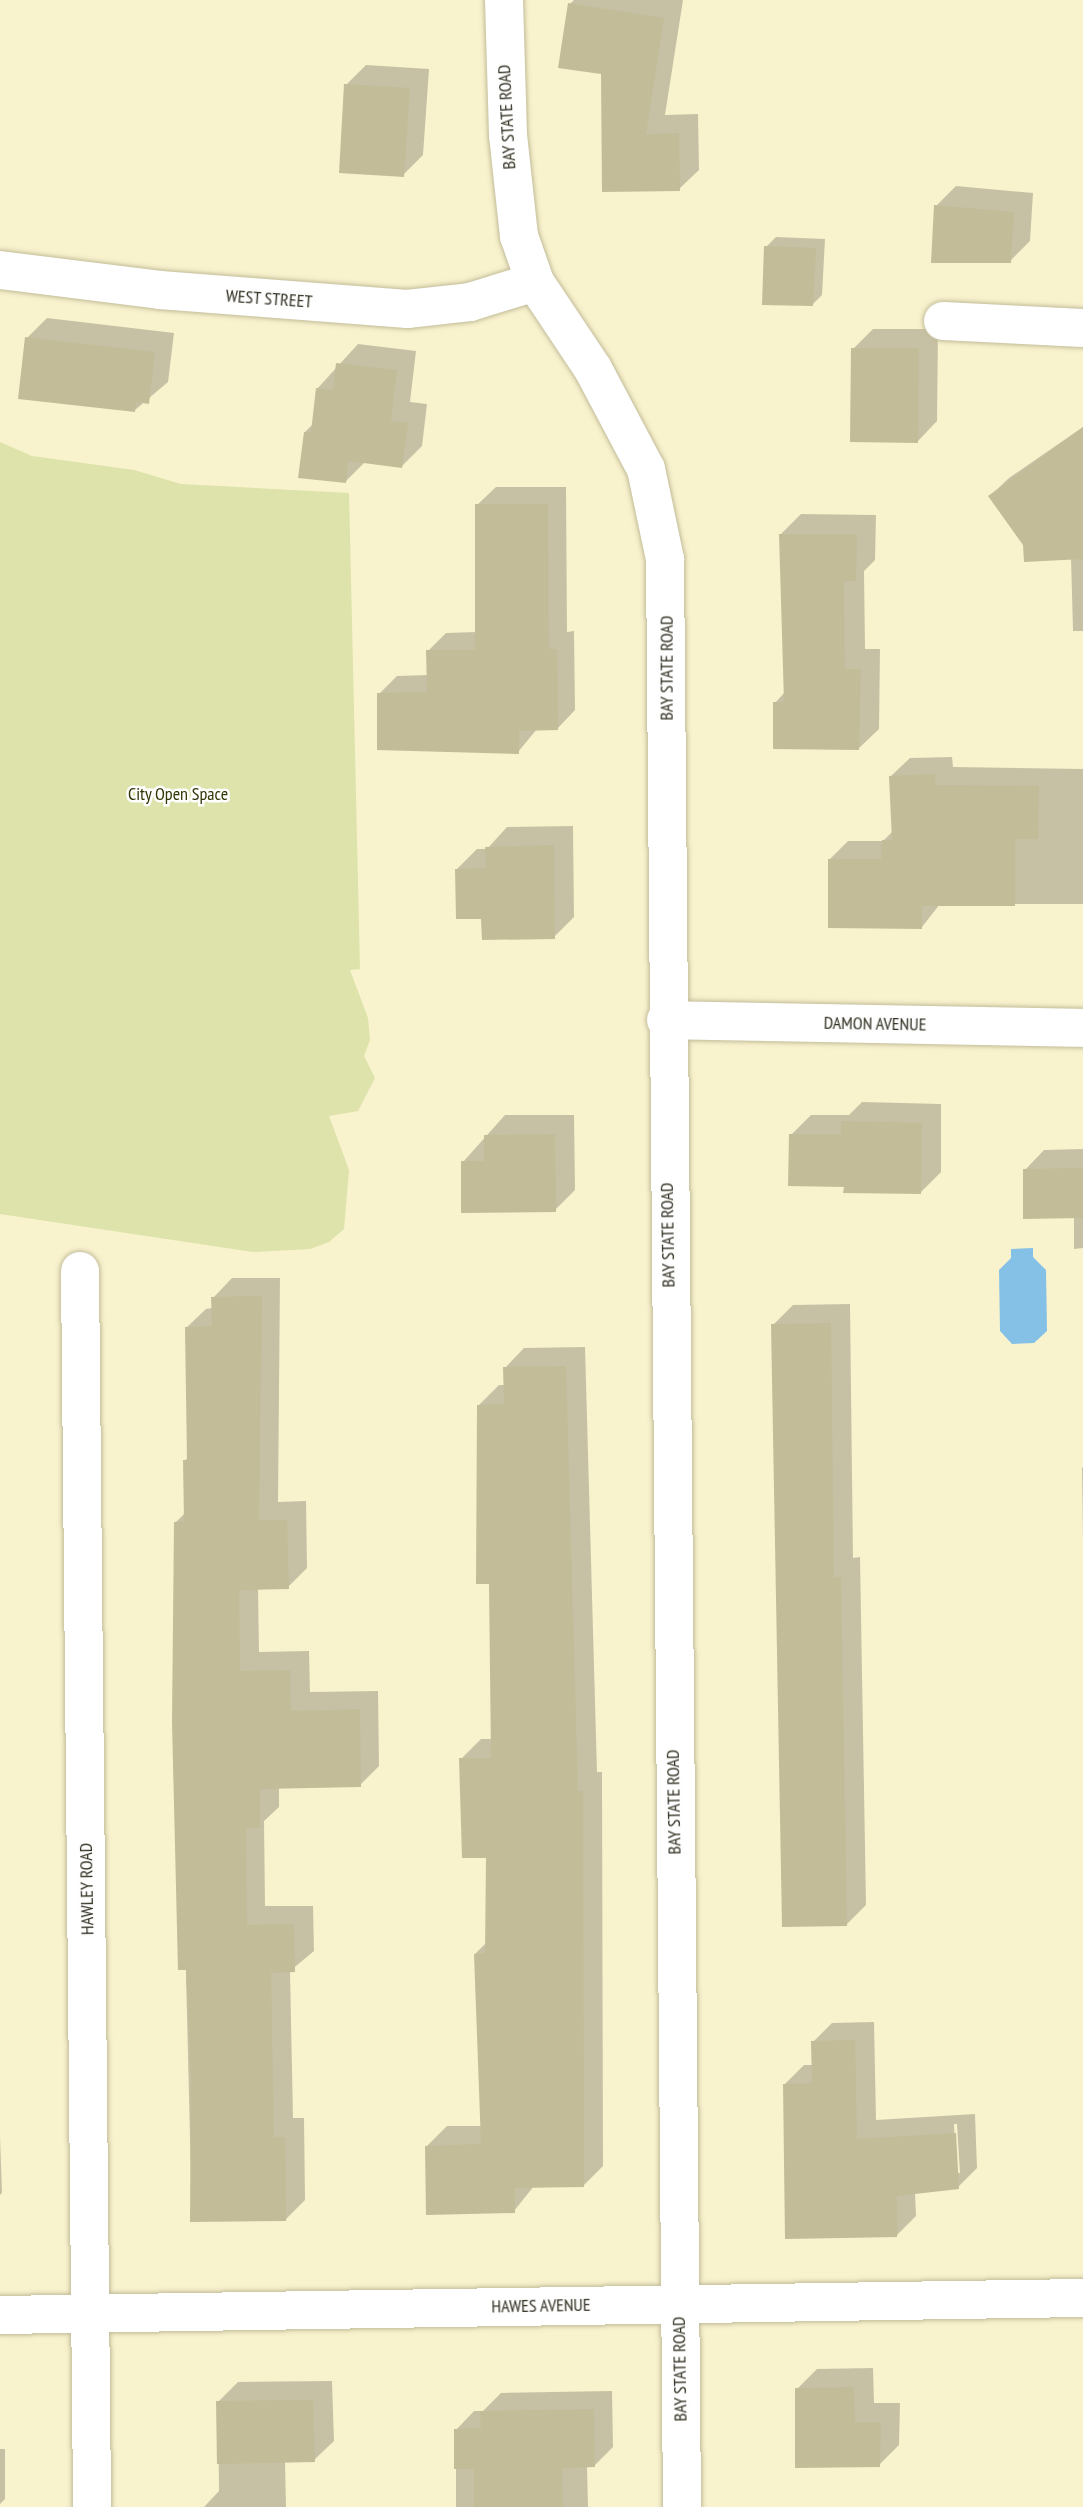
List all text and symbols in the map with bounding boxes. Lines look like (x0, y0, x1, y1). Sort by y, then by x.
street label: BAY STATE ROAD (493, 64, 521, 170)
street label: WEST STREET (225, 285, 313, 313)
street label: BAY STATE ROAD (656, 615, 678, 721)
park label: City Open Space (128, 783, 228, 805)
street label: DAMON AVENUE (823, 1012, 927, 1036)
street label: BAY STATE ROAD (656, 1182, 680, 1288)
street label: BAY STATE ROAD (662, 1749, 686, 1855)
street label: HAWLEY ROAD (75, 1843, 99, 1935)
street label: HAWES AVENUE (491, 2294, 591, 2318)
street label: BAY STATE ROAD (668, 2316, 692, 2422)

